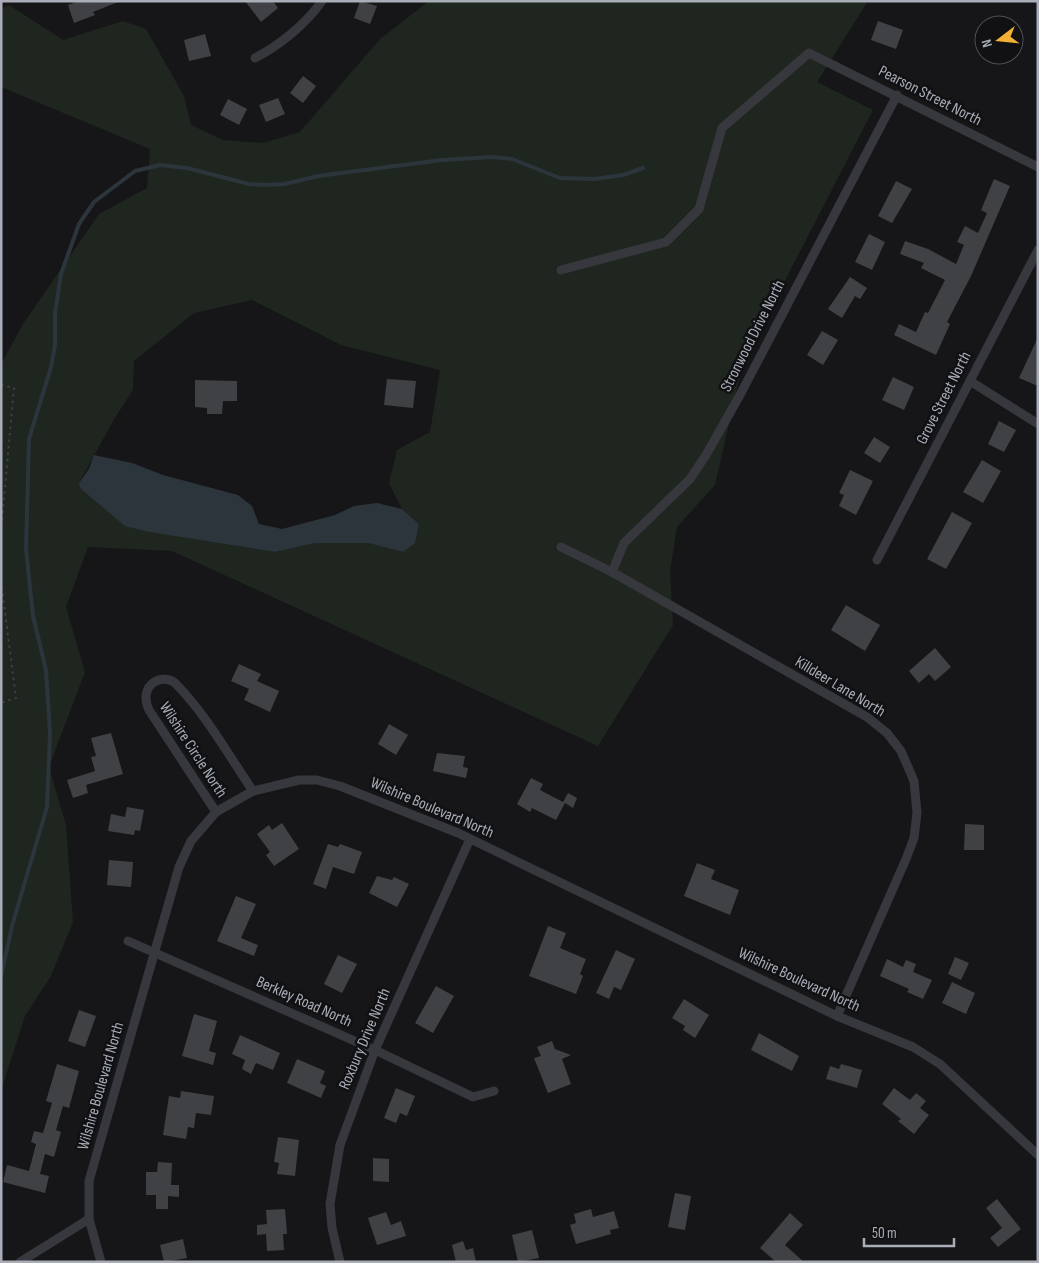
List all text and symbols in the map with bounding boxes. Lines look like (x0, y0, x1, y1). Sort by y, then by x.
north arrow (974, 15, 1024, 65)
text: N (978, 38, 996, 49)
street label: Pearson Street North (875, 62, 985, 130)
street label: Stronwood Drive North (717, 277, 789, 395)
street label: Grove Street North (912, 348, 976, 448)
street label: Killdeer Lane North (791, 653, 889, 721)
street label: Wilshire Circle North (155, 699, 231, 801)
street label: Wilshire Boulevard North (368, 773, 496, 843)
street label: Wilshire Boulevard North (735, 944, 863, 1016)
street label: Berkley Road North (253, 972, 355, 1032)
street label: Roxbury Drive North (335, 985, 395, 1093)
street label: Wilshire Boulevard North (74, 1020, 128, 1152)
scale bar (864, 1216, 954, 1248)
text: 50 m (872, 1224, 897, 1243)

